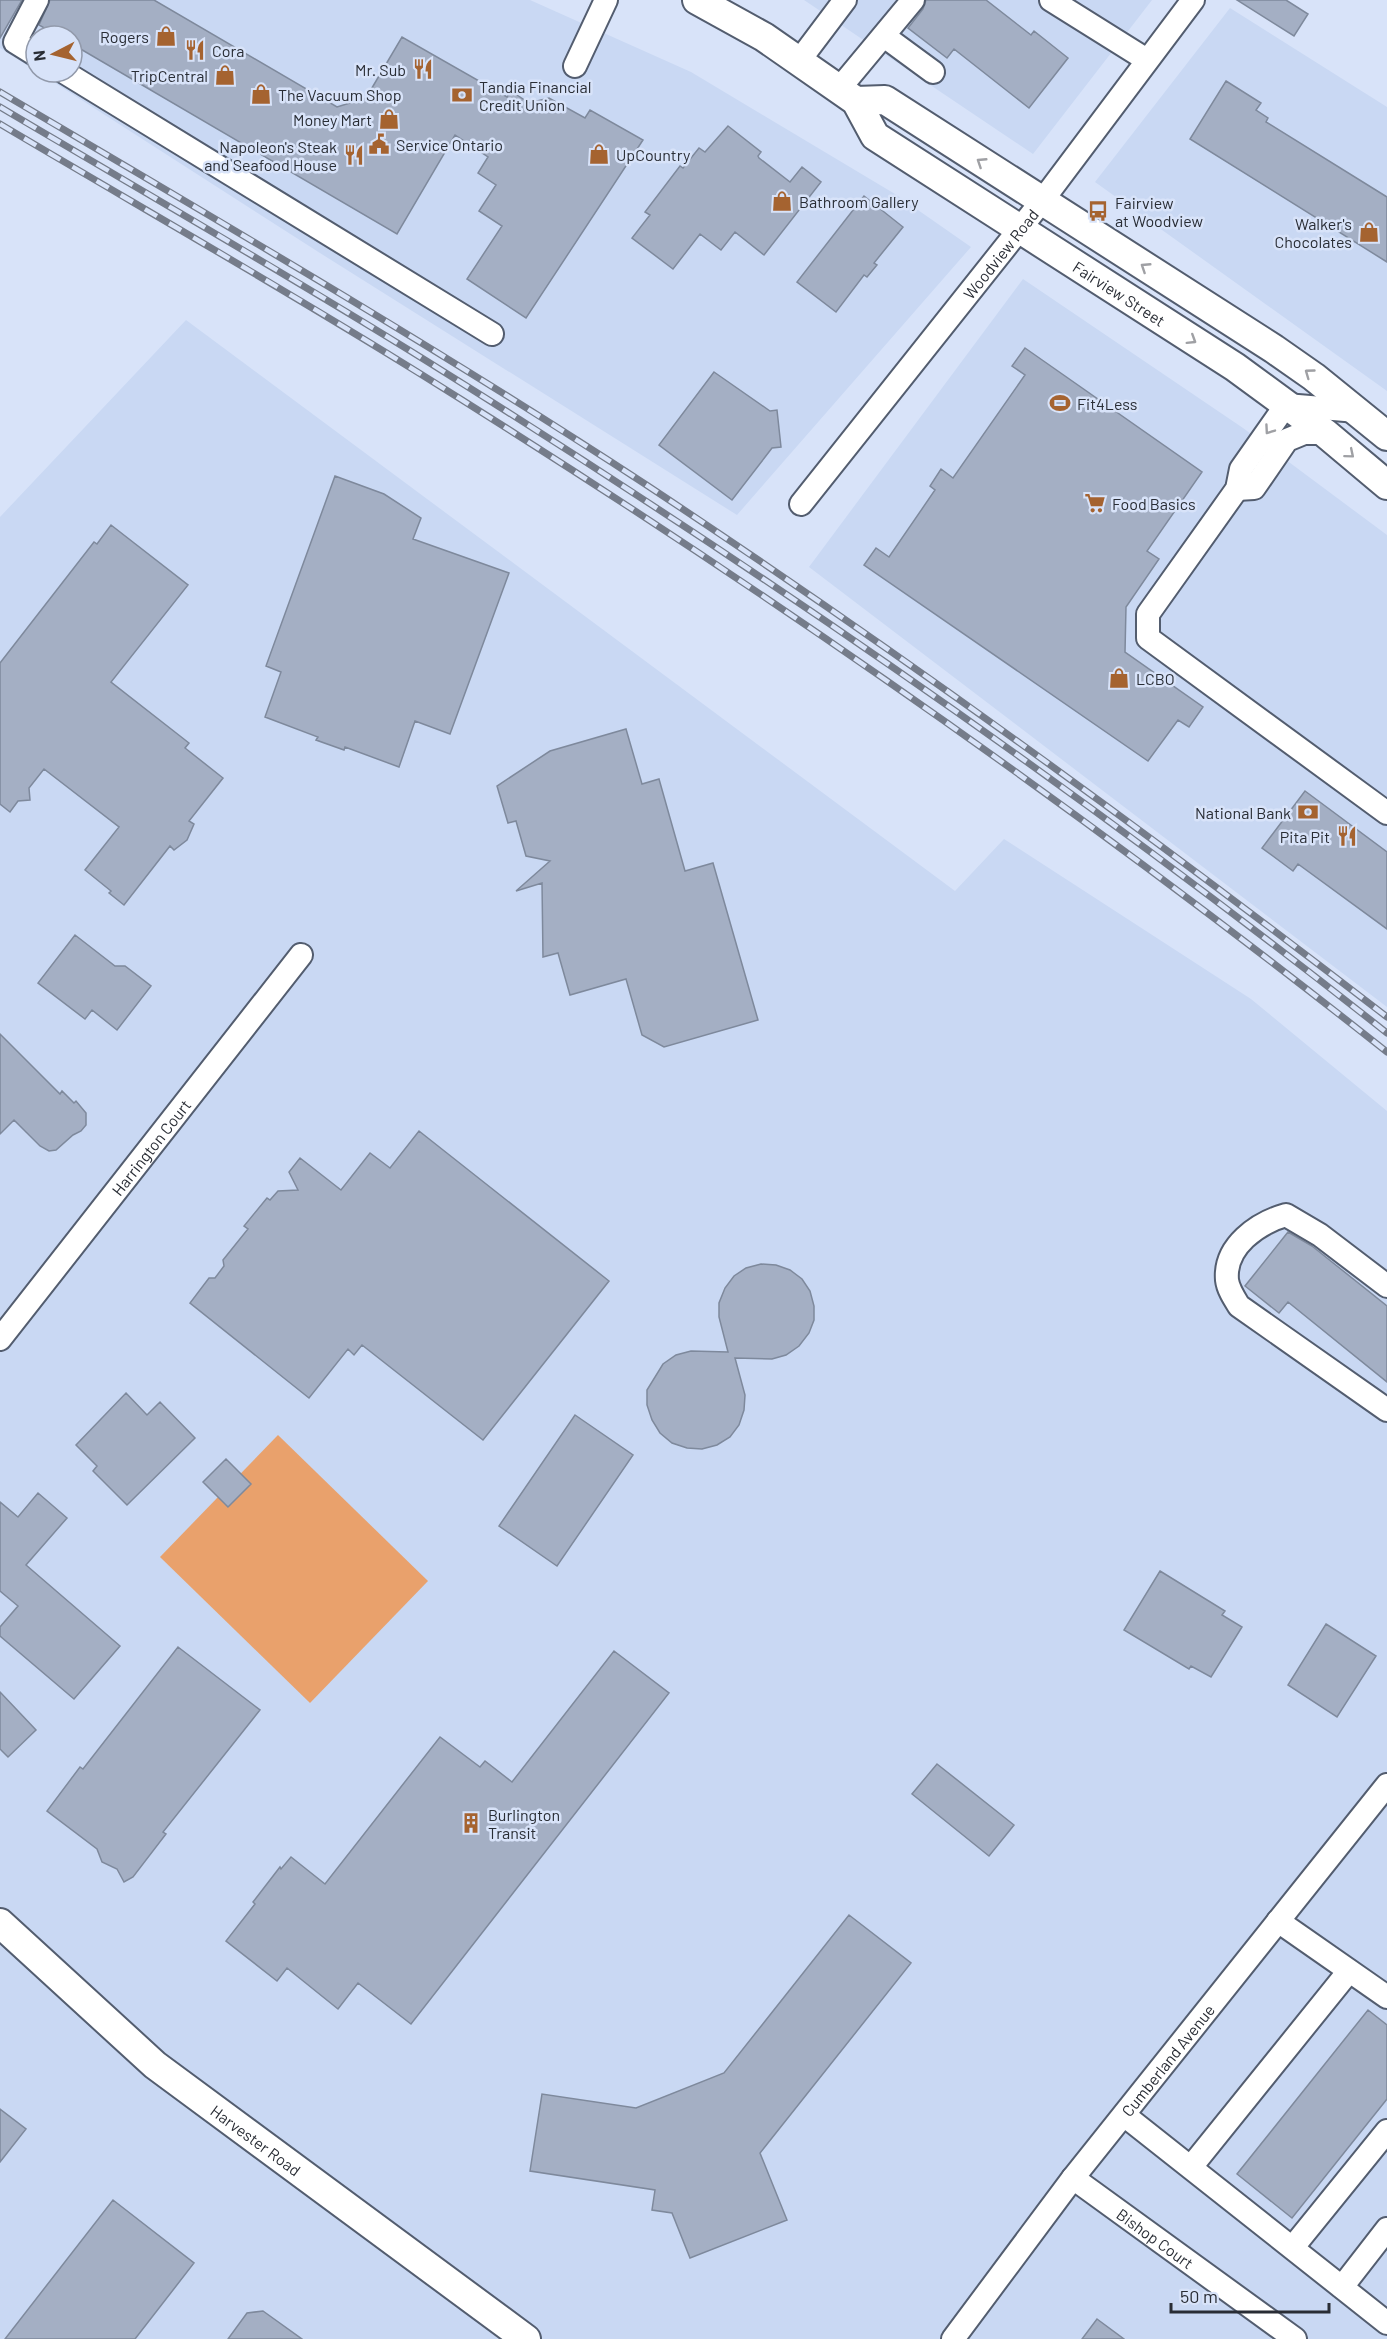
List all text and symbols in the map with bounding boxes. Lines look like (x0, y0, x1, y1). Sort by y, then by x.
north arrow (24, 24, 84, 84)
shop icon: Rogers (154, 24, 178, 48)
place label: Rogers (100, 27, 149, 46)
restaurant icon: Cora (183, 38, 207, 62)
place label: Cora (212, 41, 244, 60)
text: N (29, 49, 49, 62)
restaurant icon: Mr. Sub (411, 57, 435, 81)
place label: Mr. Sub (355, 60, 406, 79)
shop icon: TripCentral (213, 63, 237, 87)
place label: TripCentral (131, 66, 208, 85)
place label: Tandia Financial Credit Union (479, 77, 591, 114)
shop icon: The Vacuum Shop (249, 82, 273, 106)
bank icon: Tandia Financial Credit Union (450, 83, 474, 107)
place label: The Vacuum Shop (278, 85, 402, 104)
shop icon: Money Mart (377, 107, 401, 131)
place label: Money Mart (293, 110, 372, 129)
public building icon: Service Ontario (367, 132, 391, 156)
place label: Service Ontario (396, 135, 503, 154)
place label: Napoleon's Steak and Seafood House (204, 137, 337, 174)
shop icon: UpCountry (587, 142, 611, 166)
restaurant icon: Napoleon's Steak and Seafood House (342, 143, 366, 167)
place label: UpCountry (616, 145, 691, 164)
one-way arrow (977, 157, 987, 169)
shop icon: Bathroom Gallery (770, 189, 794, 213)
place label: Bathroom Gallery (799, 192, 919, 211)
place label: Fairview at Woodview (1115, 193, 1204, 230)
bus stop icon: Fairview at Woodview (1086, 199, 1110, 223)
street label: Woodview Road (959, 205, 1042, 302)
place label: Walker's Chocolates (1275, 214, 1352, 251)
shop icon: Walker's Chocolates (1357, 220, 1381, 244)
street label: Fairview Street (1070, 256, 1169, 329)
one-way arrow (1141, 262, 1151, 274)
one-way arrow (1186, 333, 1197, 344)
one-way arrow (1304, 369, 1315, 380)
sports icon: Fit4Less (1048, 391, 1072, 415)
place label: Fit4Less (1077, 394, 1137, 413)
one-way arrow (1265, 423, 1276, 434)
one-way arrow (1344, 447, 1355, 458)
supermarket icon: Food Basics (1083, 491, 1107, 515)
place label: Food Basics (1112, 494, 1196, 513)
shop icon: LCBO (1107, 666, 1131, 690)
place label: LCBO (1136, 669, 1175, 688)
bank icon: National Bank (1296, 800, 1320, 824)
place label: National Bank (1195, 803, 1291, 822)
restaurant icon: Pita Pit (1335, 824, 1359, 848)
place label: Pita Pit (1280, 827, 1330, 846)
street label: Harrington Court (107, 1095, 194, 1199)
place label: Burlington Transit (488, 1805, 560, 1842)
building icon: Burlington Transit (459, 1811, 483, 1835)
street label: Cumberland Avenue (1117, 2000, 1218, 2120)
street label: Harvester Road (208, 2100, 305, 2179)
street label: Bishop Court (1114, 2204, 1198, 2272)
scale bar (1171, 2276, 1328, 2314)
text: 50 m (1180, 2285, 1218, 2307)

